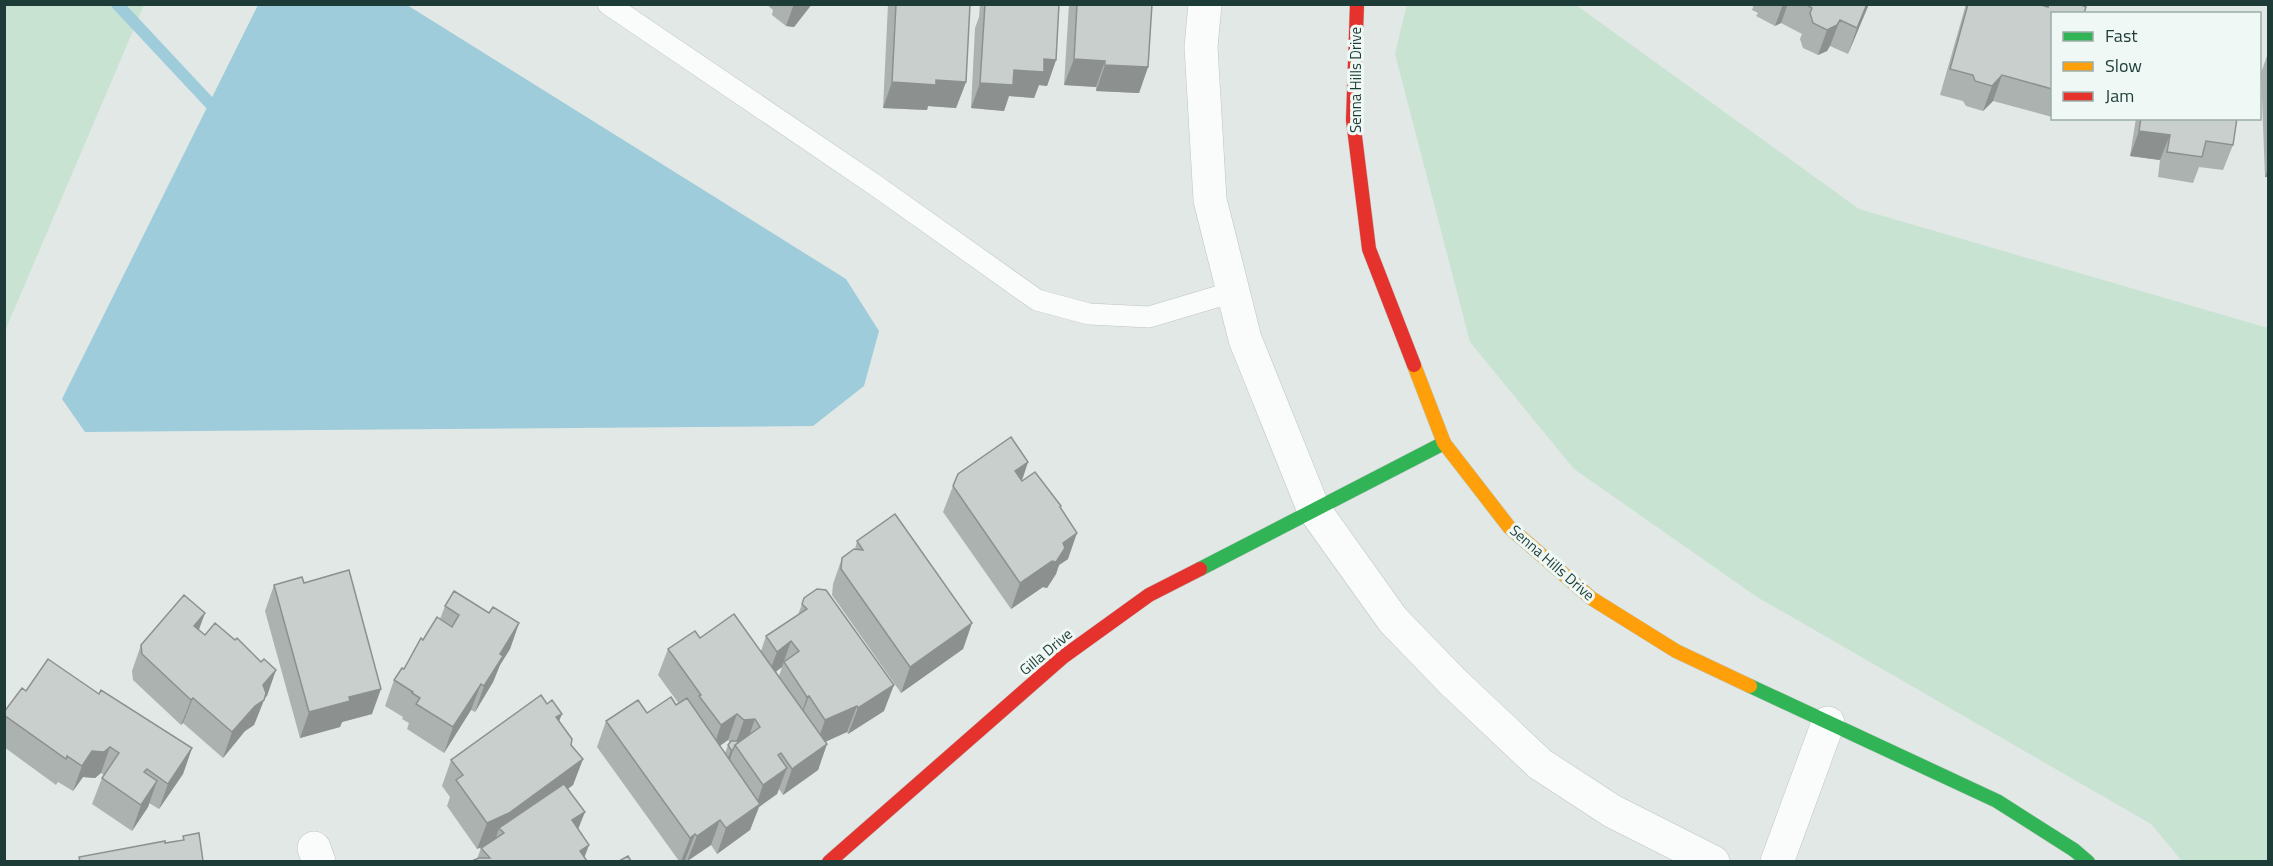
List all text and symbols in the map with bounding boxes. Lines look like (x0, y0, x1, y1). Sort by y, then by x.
legend (2051, 12, 2261, 120)
text: Fast (2105, 22, 2138, 49)
street label: Senna Hills Drive (1344, 27, 1367, 133)
text: Slow (2105, 52, 2142, 79)
text: Jam (2105, 82, 2134, 109)
street label: Senna Hills Drive (1505, 519, 1600, 606)
street label: Gilla Drive (1014, 623, 1077, 681)

